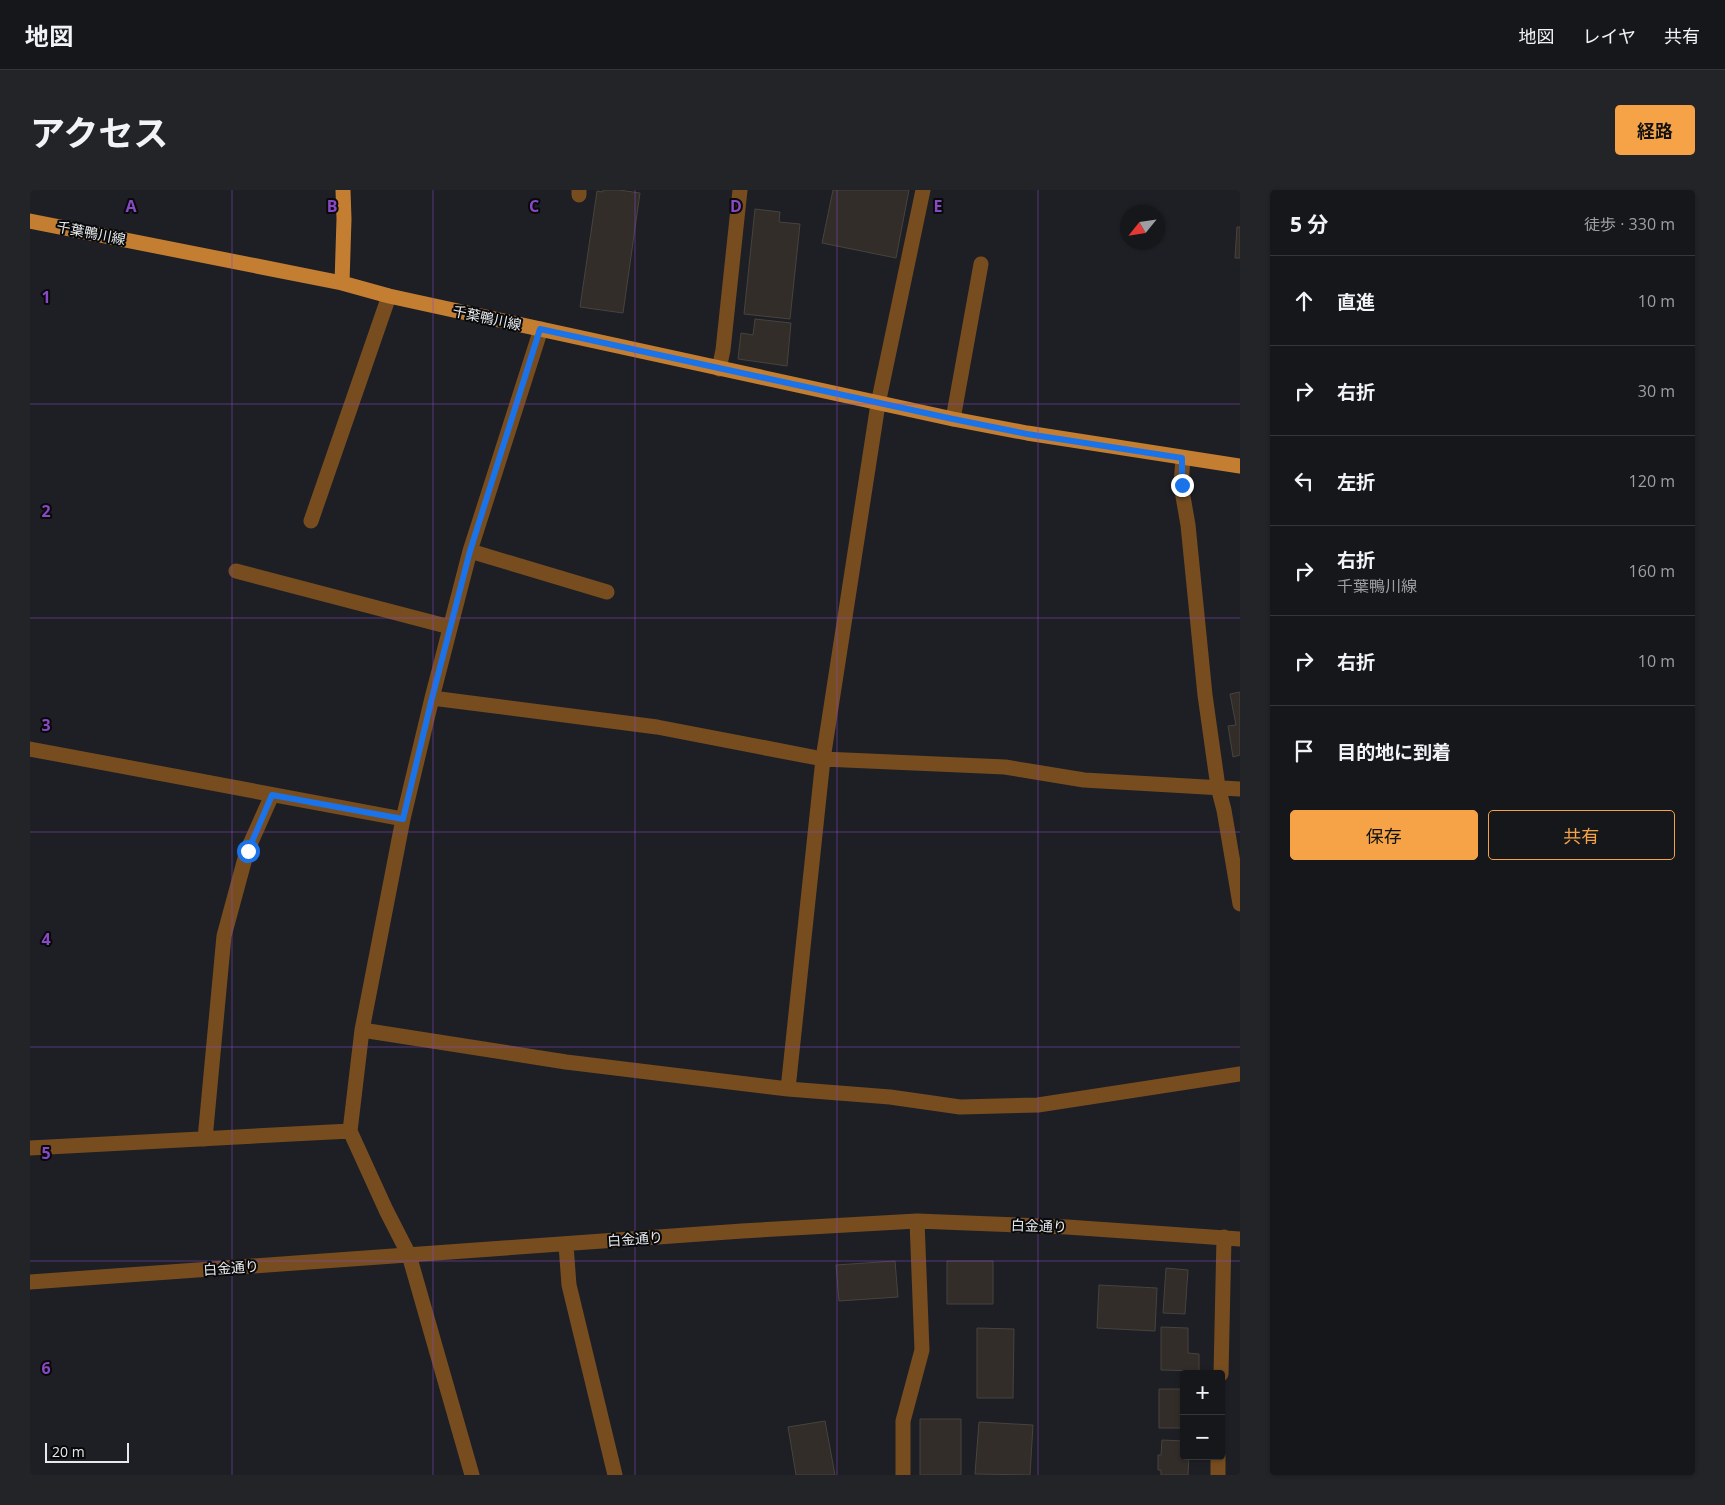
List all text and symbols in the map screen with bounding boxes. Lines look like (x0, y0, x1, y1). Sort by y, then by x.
text: 地図 (25, 19, 73, 52)
text: 地図 (1519, 24, 1555, 48)
text: レイヤ (1583, 24, 1636, 48)
text: 共有 (1664, 24, 1700, 48)
button: 経路 (1615, 105, 1695, 155)
text: アクセス (30, 109, 168, 156)
text: A (125, 195, 137, 217)
text: B (327, 195, 337, 217)
text: C (529, 195, 539, 217)
text: D (730, 195, 742, 217)
text: E (934, 195, 943, 217)
north arrow (1120, 205, 1165, 250)
text: 5 分 (1290, 210, 1328, 238)
text: 徒歩 · 330 m (1584, 213, 1675, 235)
street label: 千葉鴨川線 (55, 217, 127, 249)
text: 1 (41, 286, 51, 308)
icon: ahead (1290, 287, 1318, 315)
text: 直進 (1337, 289, 1375, 315)
text: 10 m (1638, 290, 1675, 312)
street label: 千葉鴨川線 (451, 301, 523, 334)
icon: right (1290, 377, 1318, 405)
text: 右折 (1337, 379, 1375, 405)
text: 30 m (1638, 380, 1675, 402)
icon: left (1290, 467, 1318, 495)
text: 左折 (1337, 469, 1375, 495)
text: 120 m (1629, 470, 1675, 492)
route end (1171, 474, 1194, 497)
text: 2 (41, 500, 51, 522)
text: 右折 (1337, 547, 1375, 573)
icon: right (1290, 557, 1318, 585)
text: 160 m (1629, 560, 1675, 582)
text: 千葉鴨川線 (1337, 575, 1417, 597)
icon: right (1290, 647, 1318, 675)
text: 右折 (1337, 649, 1375, 675)
text: 10 m (1638, 650, 1675, 672)
text: 3 (41, 714, 51, 736)
icon: arrive (1290, 737, 1318, 765)
text: 目的地に到着 (1337, 739, 1451, 765)
button: 保存 (1290, 810, 1478, 860)
button: 共有 (1488, 810, 1675, 860)
route start (237, 840, 260, 863)
text: 4 (41, 928, 51, 950)
text: 5 (41, 1142, 51, 1164)
street label: 白金通り (1011, 1215, 1067, 1236)
street label: 白金通り (606, 1227, 664, 1250)
street label: 白金通り (202, 1256, 260, 1279)
text: 6 (41, 1357, 51, 1379)
map controls (1180, 1370, 1225, 1460)
button: + (1180, 1370, 1225, 1415)
button: − (1180, 1415, 1225, 1460)
scale bar (45, 1440, 129, 1463)
text: 20 m (52, 1442, 85, 1461)

